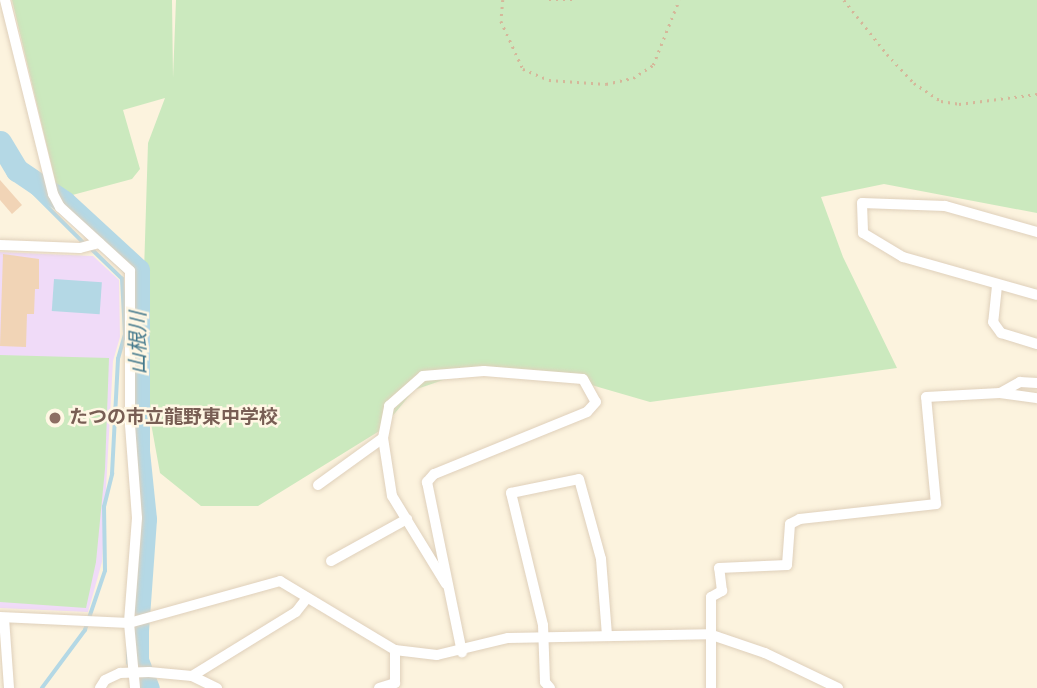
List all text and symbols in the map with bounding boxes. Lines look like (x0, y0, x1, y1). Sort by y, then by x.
water label: 山根川 (125, 312, 151, 374)
place label: たつの市立龍野東中学校 (69, 407, 278, 429)
marker: たつの市立龍野東中学校 (47, 410, 63, 426)

